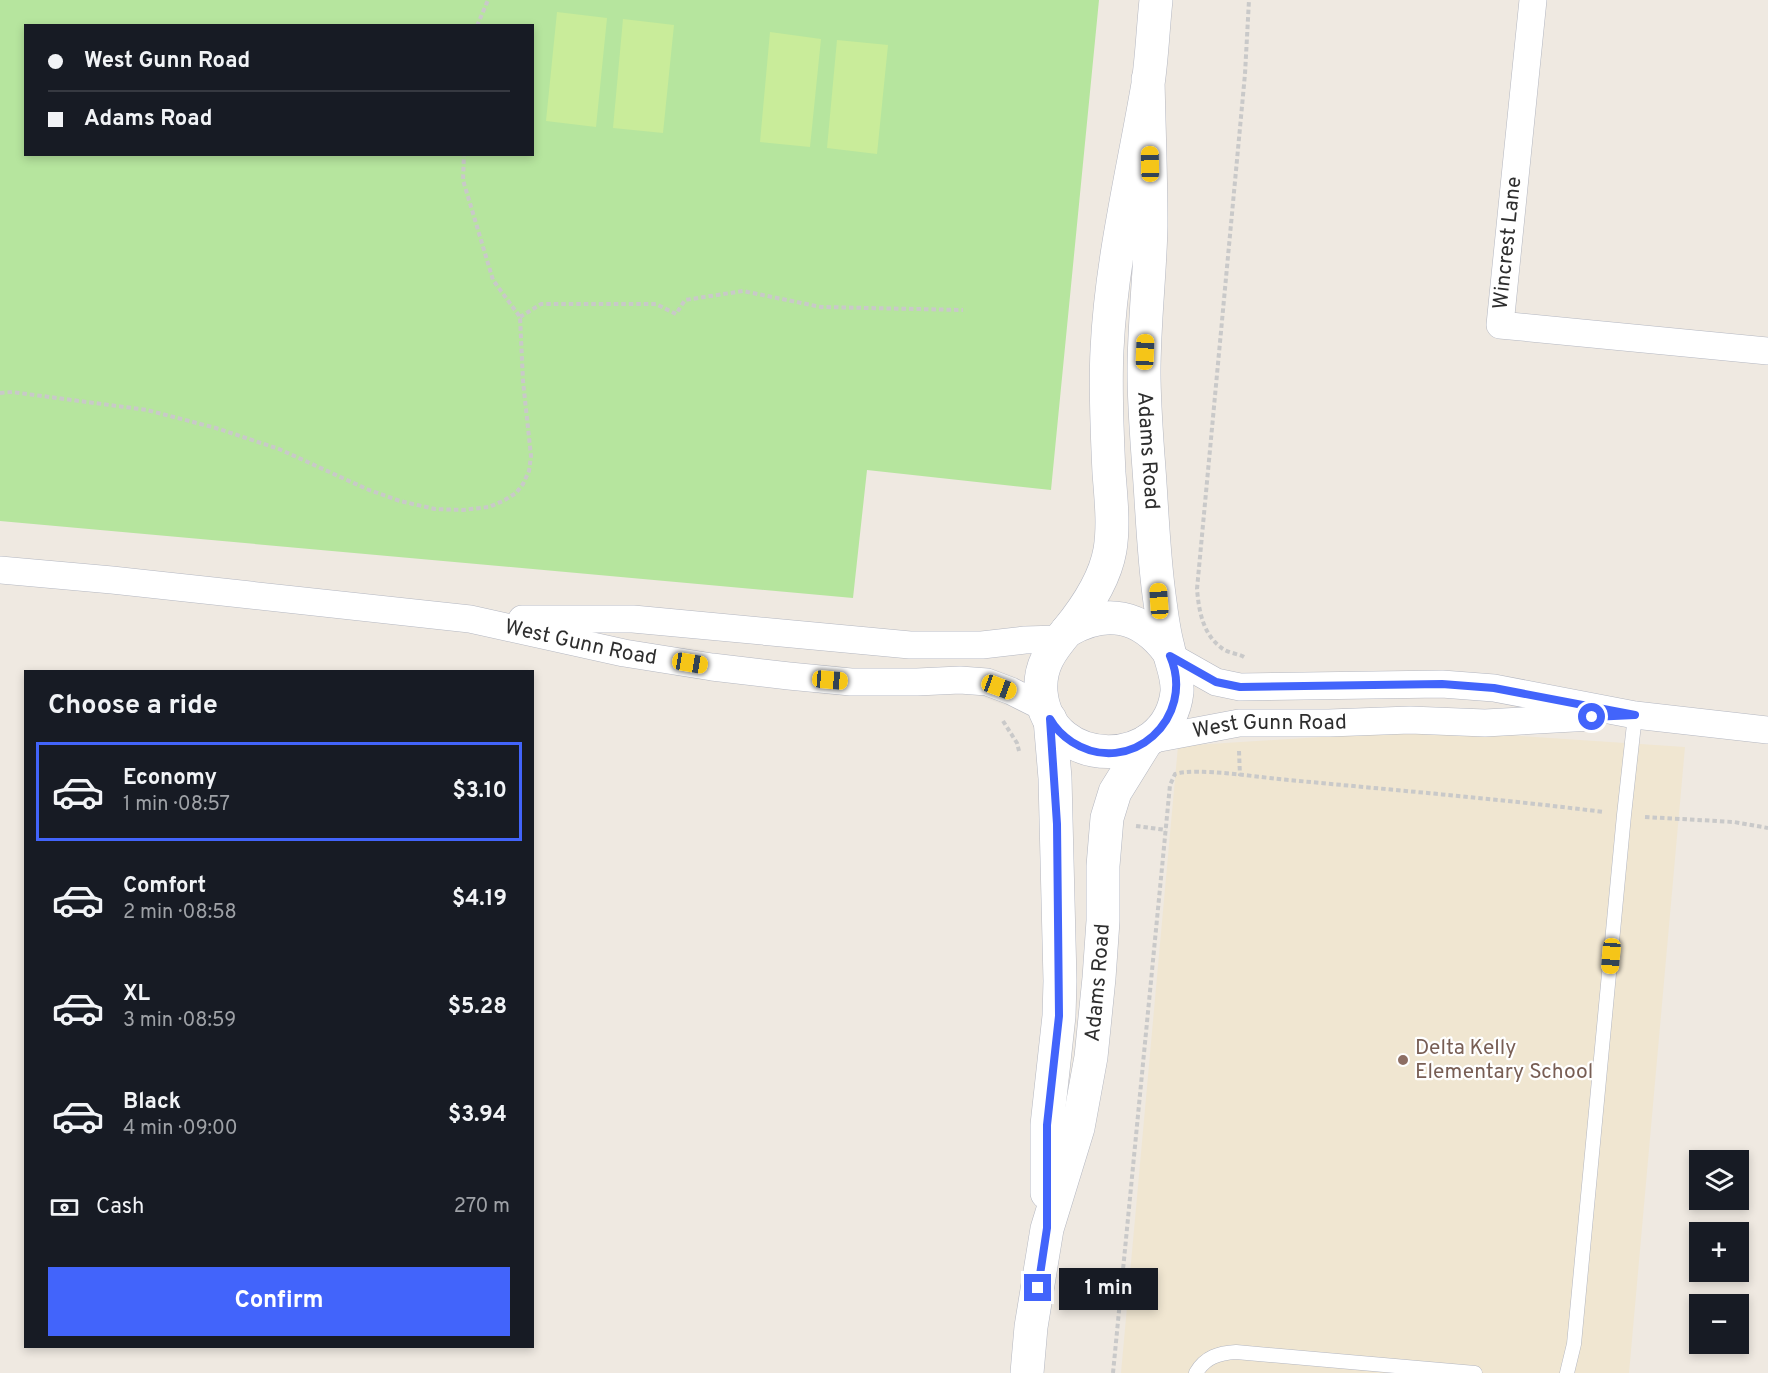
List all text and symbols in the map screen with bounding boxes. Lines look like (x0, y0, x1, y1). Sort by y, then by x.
text: West Gunn Road (84, 48, 250, 75)
text: Adams Road (84, 106, 212, 133)
car (1141, 146, 1159, 182)
street label: Wincrest Lane (1488, 175, 1528, 311)
car (1135, 334, 1155, 370)
street label: Adams Road (1131, 391, 1165, 510)
car (1149, 582, 1169, 620)
street label: West Gunn Road (502, 614, 659, 672)
car (671, 651, 709, 675)
car (811, 669, 849, 691)
car (979, 672, 1019, 702)
text: Choose a ride (48, 689, 218, 723)
route start (1578, 703, 1605, 730)
street label: West Gunn Road (1190, 709, 1347, 745)
icon: car (51, 765, 105, 819)
text: Economy (123, 765, 217, 792)
text: $3.10 (452, 778, 507, 805)
text: 1 min · 08:57 (123, 792, 230, 818)
icon: car (51, 873, 105, 927)
text: Comfort (123, 873, 206, 900)
text: $4.19 (452, 886, 507, 913)
text: 2 min · 08:58 (123, 900, 237, 926)
street label: Adams Road (1079, 923, 1116, 1043)
car (1600, 937, 1622, 975)
icon: car (51, 981, 105, 1035)
text: XL (123, 981, 150, 1008)
text: $5.28 (448, 994, 507, 1021)
text: 3 min · 08:59 (123, 1008, 236, 1034)
place label: Delta Kelly Elementary School (1415, 1035, 1593, 1086)
marker: Delta Kelly Elementary School (1396, 1053, 1410, 1067)
icon: car (51, 1089, 105, 1143)
text: Black (123, 1089, 181, 1116)
text: $3.94 (448, 1102, 507, 1129)
text: 4 min · 09:00 (123, 1116, 238, 1142)
map controls (1689, 1150, 1749, 1354)
button: layers (1689, 1150, 1749, 1210)
icon: cash (48, 1191, 81, 1224)
text: Cash (96, 1194, 145, 1221)
text: 270 m (454, 1194, 510, 1220)
button: + (1689, 1222, 1749, 1282)
button: Confirm (48, 1267, 510, 1336)
callout: 1 min (1059, 1267, 1158, 1309)
route end (1024, 1274, 1051, 1301)
text: 1 min (1084, 1276, 1133, 1302)
button: − (1689, 1294, 1749, 1354)

